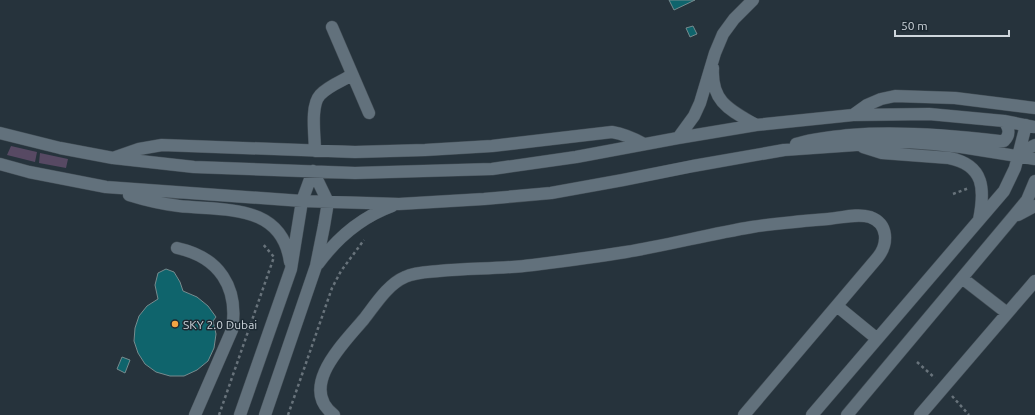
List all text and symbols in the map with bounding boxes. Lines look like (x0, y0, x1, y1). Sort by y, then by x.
scale bar (895, 12, 1009, 38)
text: 50 m (901, 19, 928, 32)
place label: SKY 2.0 Dubai (183, 318, 257, 331)
marker: SKY 2.0 Dubai (170, 319, 180, 329)

